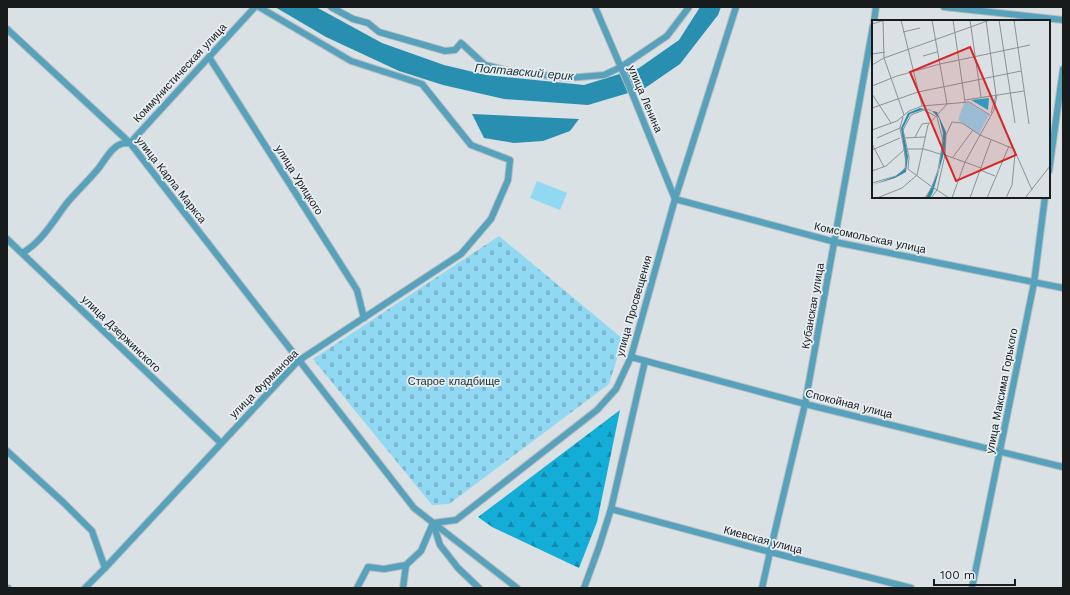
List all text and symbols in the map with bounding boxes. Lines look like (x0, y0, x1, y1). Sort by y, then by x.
street label: Коммунистическая улица (131, 20, 230, 125)
inset map (872, 20, 1050, 198)
water label: Полтавский ерик (474, 61, 575, 83)
street label: улица Ленина (625, 63, 665, 135)
street label: улица Карла Маркса (133, 134, 209, 227)
street label: улица Урицкого (272, 143, 326, 217)
street label: Комсомольская улица (813, 220, 928, 256)
street label: улица Просвещения (613, 254, 655, 358)
street label: Кубанская улица (799, 261, 827, 350)
street label: улица Дзержинского (79, 293, 163, 375)
street label: улица Максима Горького (983, 327, 1021, 455)
street label: улица Фурманова (227, 346, 302, 421)
park label: Старое кладбище (408, 375, 500, 388)
street label: Спокойная улица (804, 387, 895, 421)
street label: Киевская улица (722, 523, 805, 557)
scale bar (934, 561, 1015, 587)
text: 100 m (940, 568, 975, 582)

